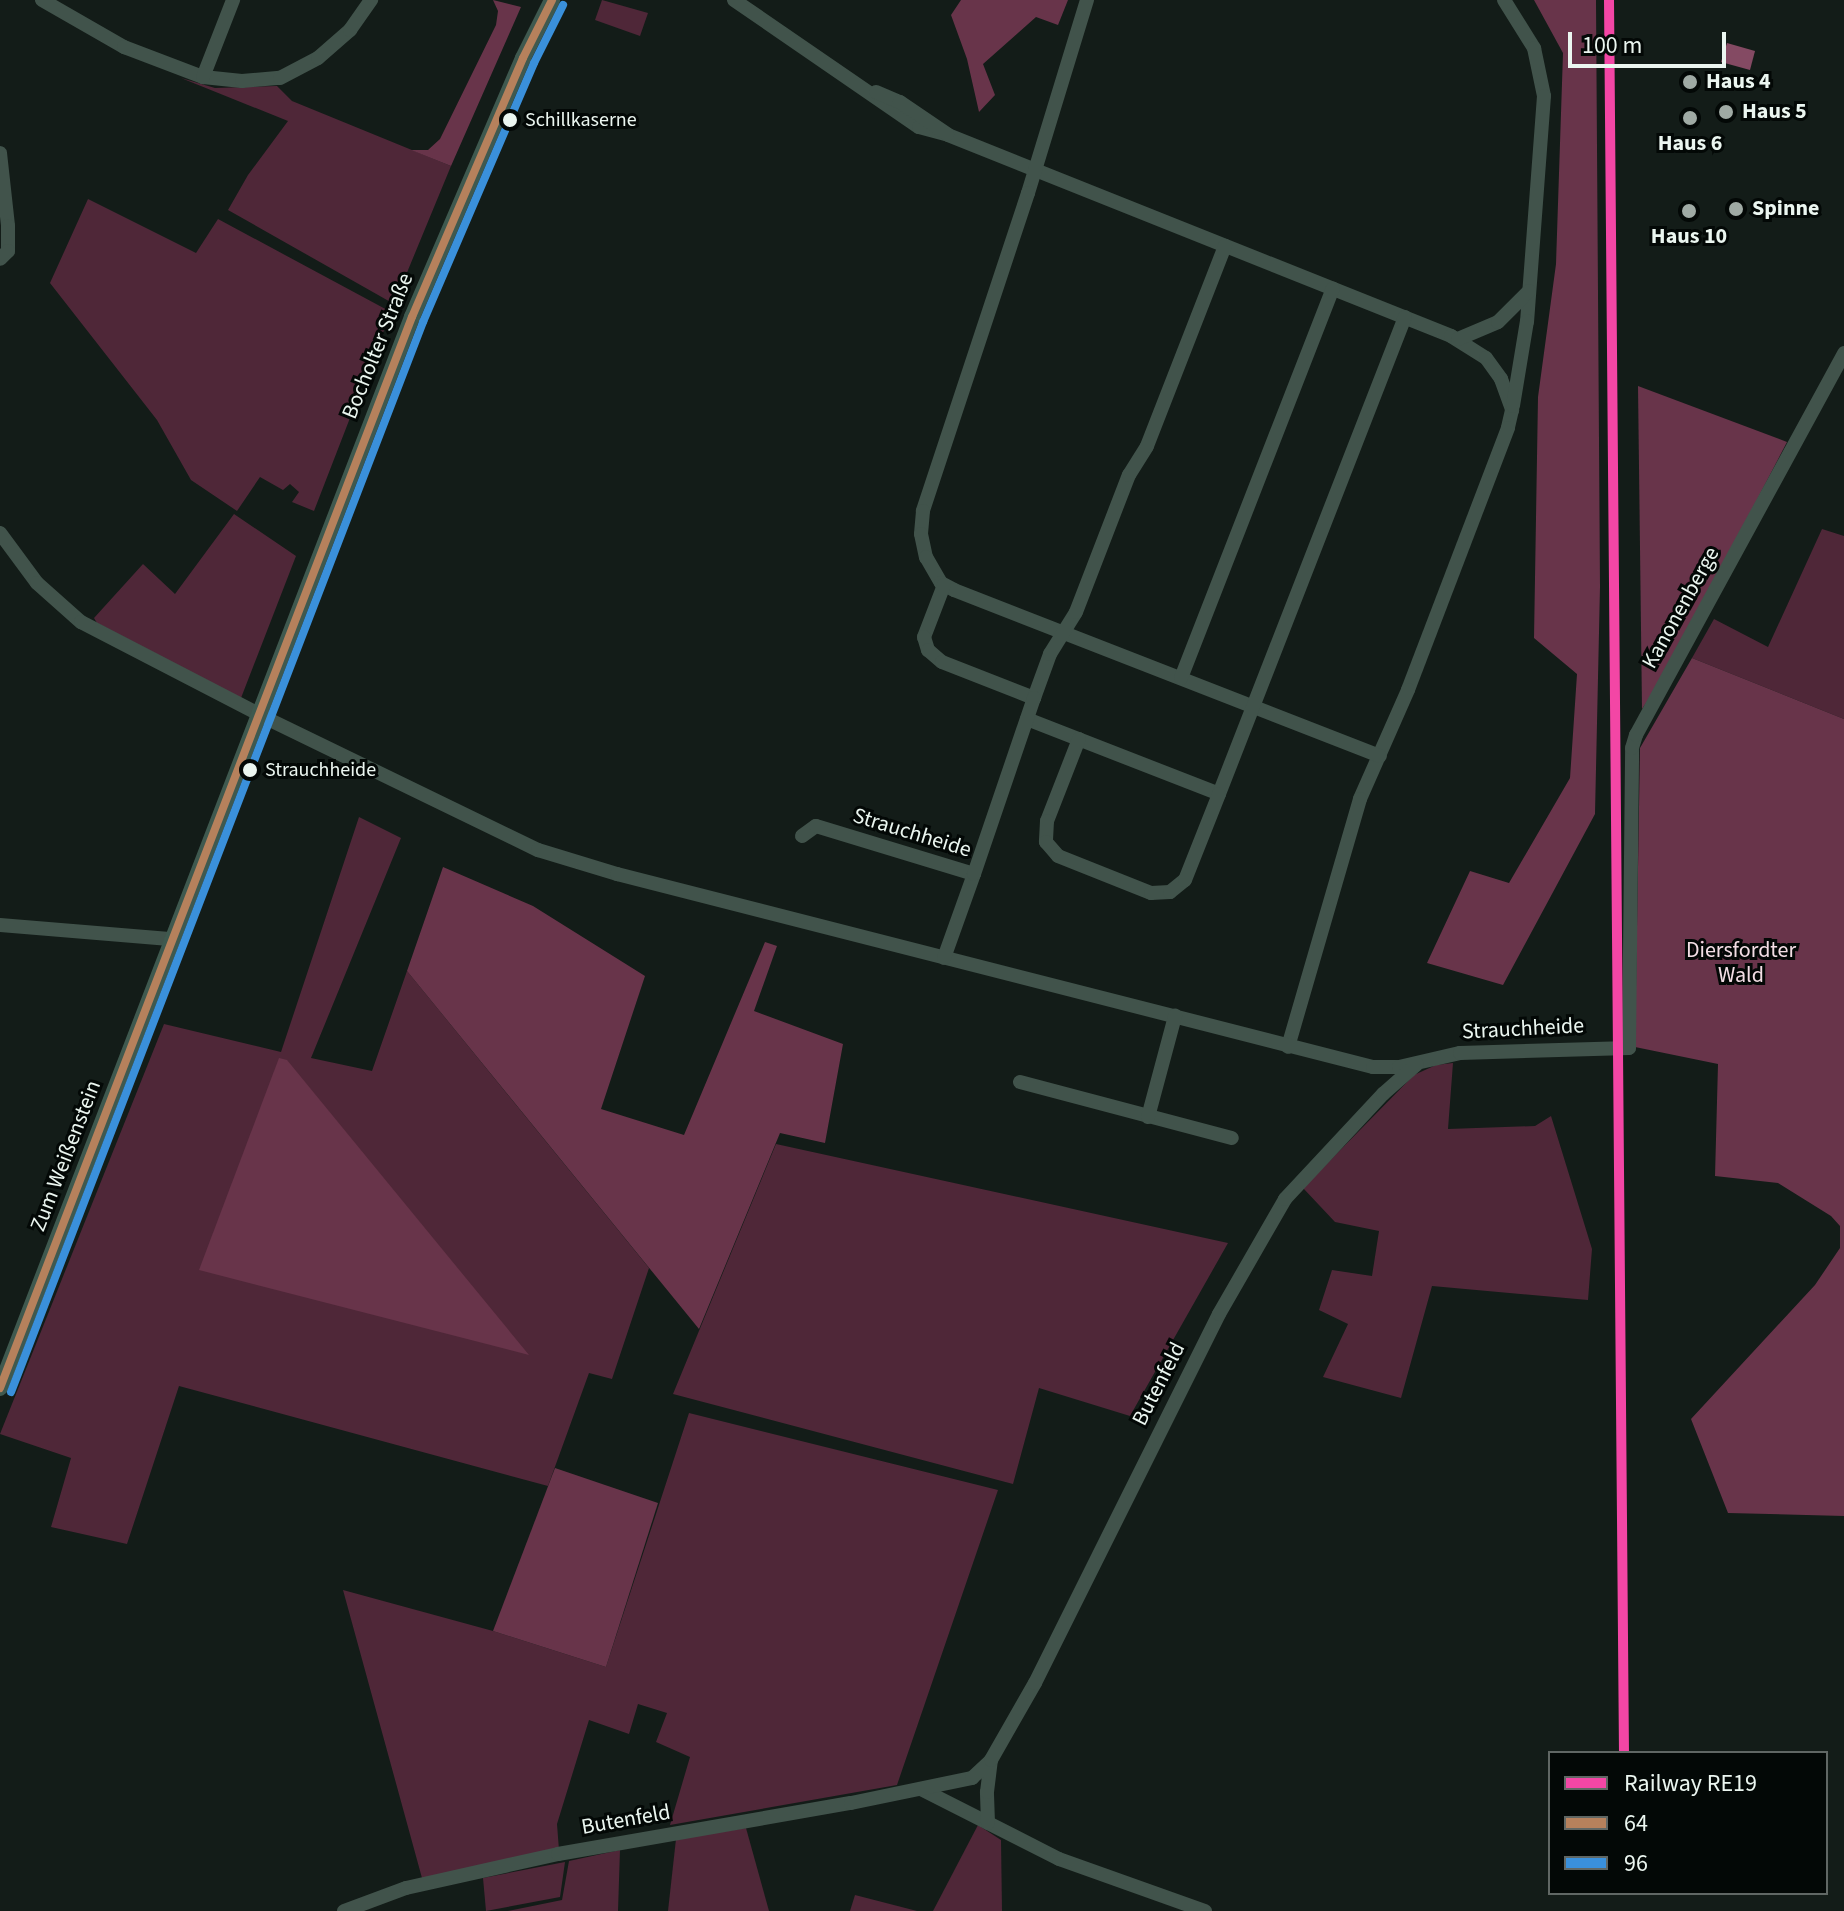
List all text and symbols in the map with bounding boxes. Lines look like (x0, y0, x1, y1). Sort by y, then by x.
scale bar (1572, 16, 1730, 66)
text: 100 m (1582, 28, 1642, 63)
place label: Haus 4 (1706, 69, 1771, 95)
marker: Haus 4 (1681, 73, 1699, 91)
place label: Haus 5 (1742, 99, 1807, 125)
marker: Haus 5 (1717, 103, 1735, 121)
place label: Schillkaserne (525, 108, 637, 132)
marker: Haus 6 (1681, 109, 1699, 127)
marker: Schillkaserne (502, 112, 518, 128)
place label: Haus 6 (1658, 131, 1722, 157)
place label: Spinne (1752, 196, 1819, 222)
marker: Spinne (1727, 200, 1745, 218)
marker: Haus 10 (1680, 202, 1698, 220)
place label: Haus 10 (1651, 224, 1727, 250)
street label: Bocholter Straße (337, 269, 419, 423)
street label: Kanonenberge (1637, 543, 1725, 673)
place label: Strauchheide (265, 758, 376, 782)
marker: Strauchheide (242, 762, 258, 778)
street label: Strauchheide (850, 803, 974, 863)
park label: Diersfordter Wald (1686, 937, 1796, 988)
street label: Strauchheide (1461, 1013, 1585, 1045)
street label: Zum Weißenstein (25, 1077, 107, 1235)
street label: Butenfeld (1127, 1338, 1191, 1430)
legend (1548, 1751, 1828, 1895)
text: Railway RE19 (1624, 1766, 1757, 1801)
street label: Butenfeld (579, 1799, 673, 1841)
text: 64 (1624, 1806, 1648, 1841)
text: 96 (1624, 1846, 1648, 1881)

